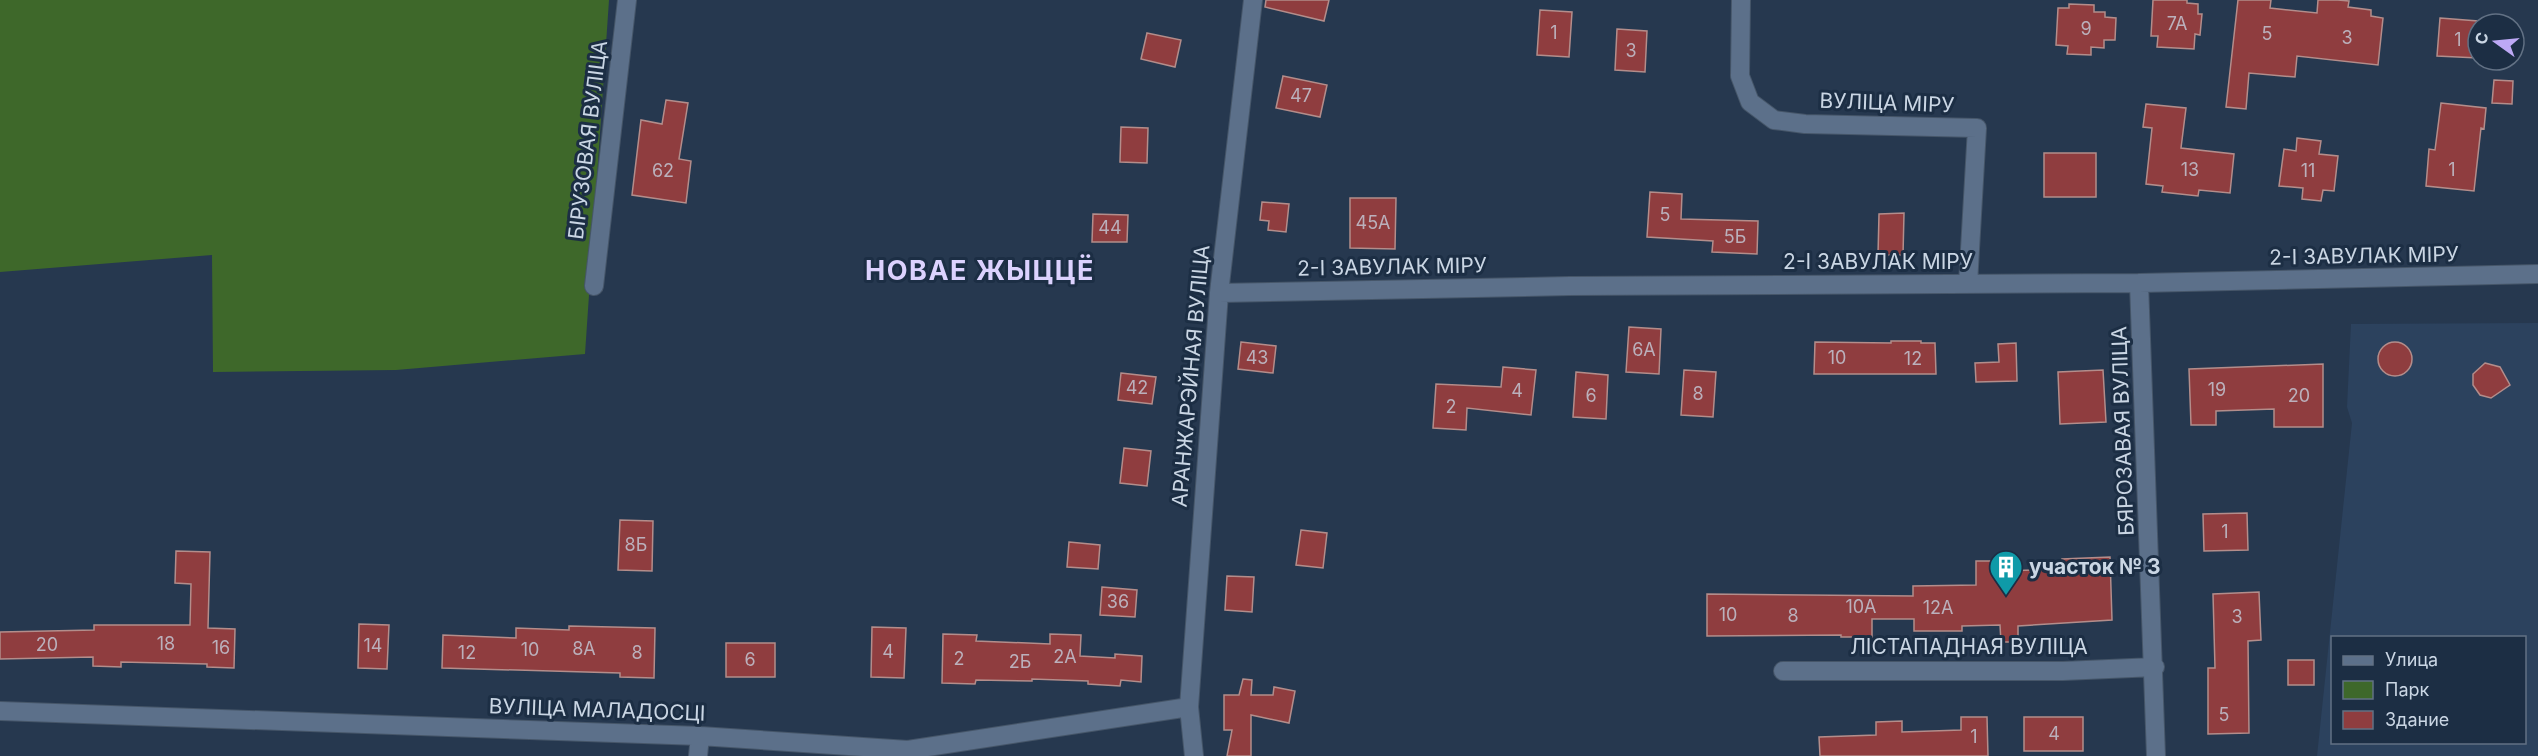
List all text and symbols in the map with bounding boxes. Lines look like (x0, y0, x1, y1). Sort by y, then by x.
north arrow (2466, 12, 2526, 72)
house number: 7А (2167, 13, 2187, 34)
house number: 9 (2080, 18, 2092, 39)
house number: 1 (1550, 22, 1558, 43)
house number: 5 (2262, 23, 2272, 44)
house number: 3 (2341, 27, 2353, 48)
house number: 1 (2454, 29, 2462, 50)
text: С (2470, 30, 2493, 46)
street label: БІРУЗОВАЯ ВУЛІЦА (563, 39, 612, 241)
house number: 3 (1625, 40, 1637, 61)
house number: 47 (1290, 85, 1312, 106)
street label: ВУЛІЦА МІРУ (1819, 88, 1955, 117)
house number: 13 (2181, 159, 2199, 180)
house number: 1 (2448, 159, 2456, 180)
house number: 62 (652, 160, 674, 181)
house number: 11 (2301, 160, 2315, 181)
house number: 5 (1660, 204, 1670, 225)
house number: 45А (1356, 212, 1391, 233)
house number: 44 (1098, 217, 1122, 238)
house number: 5Б (1724, 226, 1746, 247)
street label: 2-І ЗАВУЛАК МІРУ (2269, 241, 2459, 270)
street label: АРАНЖАРЭЙНАЯ ВУЛІЦА (1166, 244, 1214, 508)
street label: 2-І ЗАВУЛАК МІРУ (1783, 249, 1973, 274)
street label: 2-І ЗАВУЛАК МІРУ (1297, 252, 1487, 281)
district label: НОВАЕ ЖЫЦЦЁ (865, 254, 1095, 287)
street label: БЯРОЗАВАЯ ВУЛІЦА (2106, 326, 2139, 536)
house number: 6А (1632, 339, 1656, 360)
house number: 43 (1246, 347, 1268, 368)
house number: 10 (1828, 347, 1846, 368)
house number: 12 (1904, 348, 1922, 369)
house number: 42 (1126, 377, 1148, 398)
house number: 19 (2208, 379, 2226, 400)
house number: 4 (1511, 380, 1523, 401)
house number: 8 (1692, 383, 1704, 404)
house number: 6 (1585, 385, 1597, 406)
house number: 20 (2288, 385, 2310, 406)
house number: 2 (1446, 396, 1456, 417)
house number: 1 (2221, 521, 2229, 542)
house number: 8Б (625, 534, 647, 555)
building icon: участок № 3 (1988, 549, 2024, 596)
place label: участок № 3 (2029, 554, 2161, 579)
house number: 36 (1107, 591, 1129, 612)
house number: 10А (1845, 596, 1877, 617)
house number: 12А (1923, 597, 1953, 618)
house number: 10 (1719, 604, 1737, 625)
house number: 8 (1787, 605, 1799, 626)
house number: 3 (2231, 606, 2243, 627)
house number: 18 (157, 633, 175, 654)
house number: 20 (36, 634, 58, 655)
street label: ЛІСТАПАДНАЯ ВУЛІЦА (1850, 634, 2088, 659)
house number: 14 (364, 635, 382, 656)
legend (2331, 636, 2526, 744)
house number: 16 (212, 637, 230, 658)
house number: 8А (572, 638, 596, 659)
house number: 10 (521, 639, 539, 660)
house number: 4 (882, 641, 894, 662)
house number: 12 (458, 642, 476, 663)
house number: 8 (631, 642, 643, 663)
house number: 2А (1053, 646, 1077, 667)
house number: 2 (954, 648, 964, 669)
house number: 6 (744, 649, 756, 670)
text: Улица (2385, 649, 2438, 670)
house number: 2Б (1009, 651, 1031, 672)
text: Парк (2385, 679, 2430, 700)
street label: ВУЛІЦА МАЛАДОСЦІ (488, 693, 706, 726)
house number: 5 (2219, 704, 2229, 725)
text: Здание (2385, 709, 2449, 730)
house number: 4 (2048, 723, 2060, 744)
house number: 1 (1970, 726, 1978, 747)

